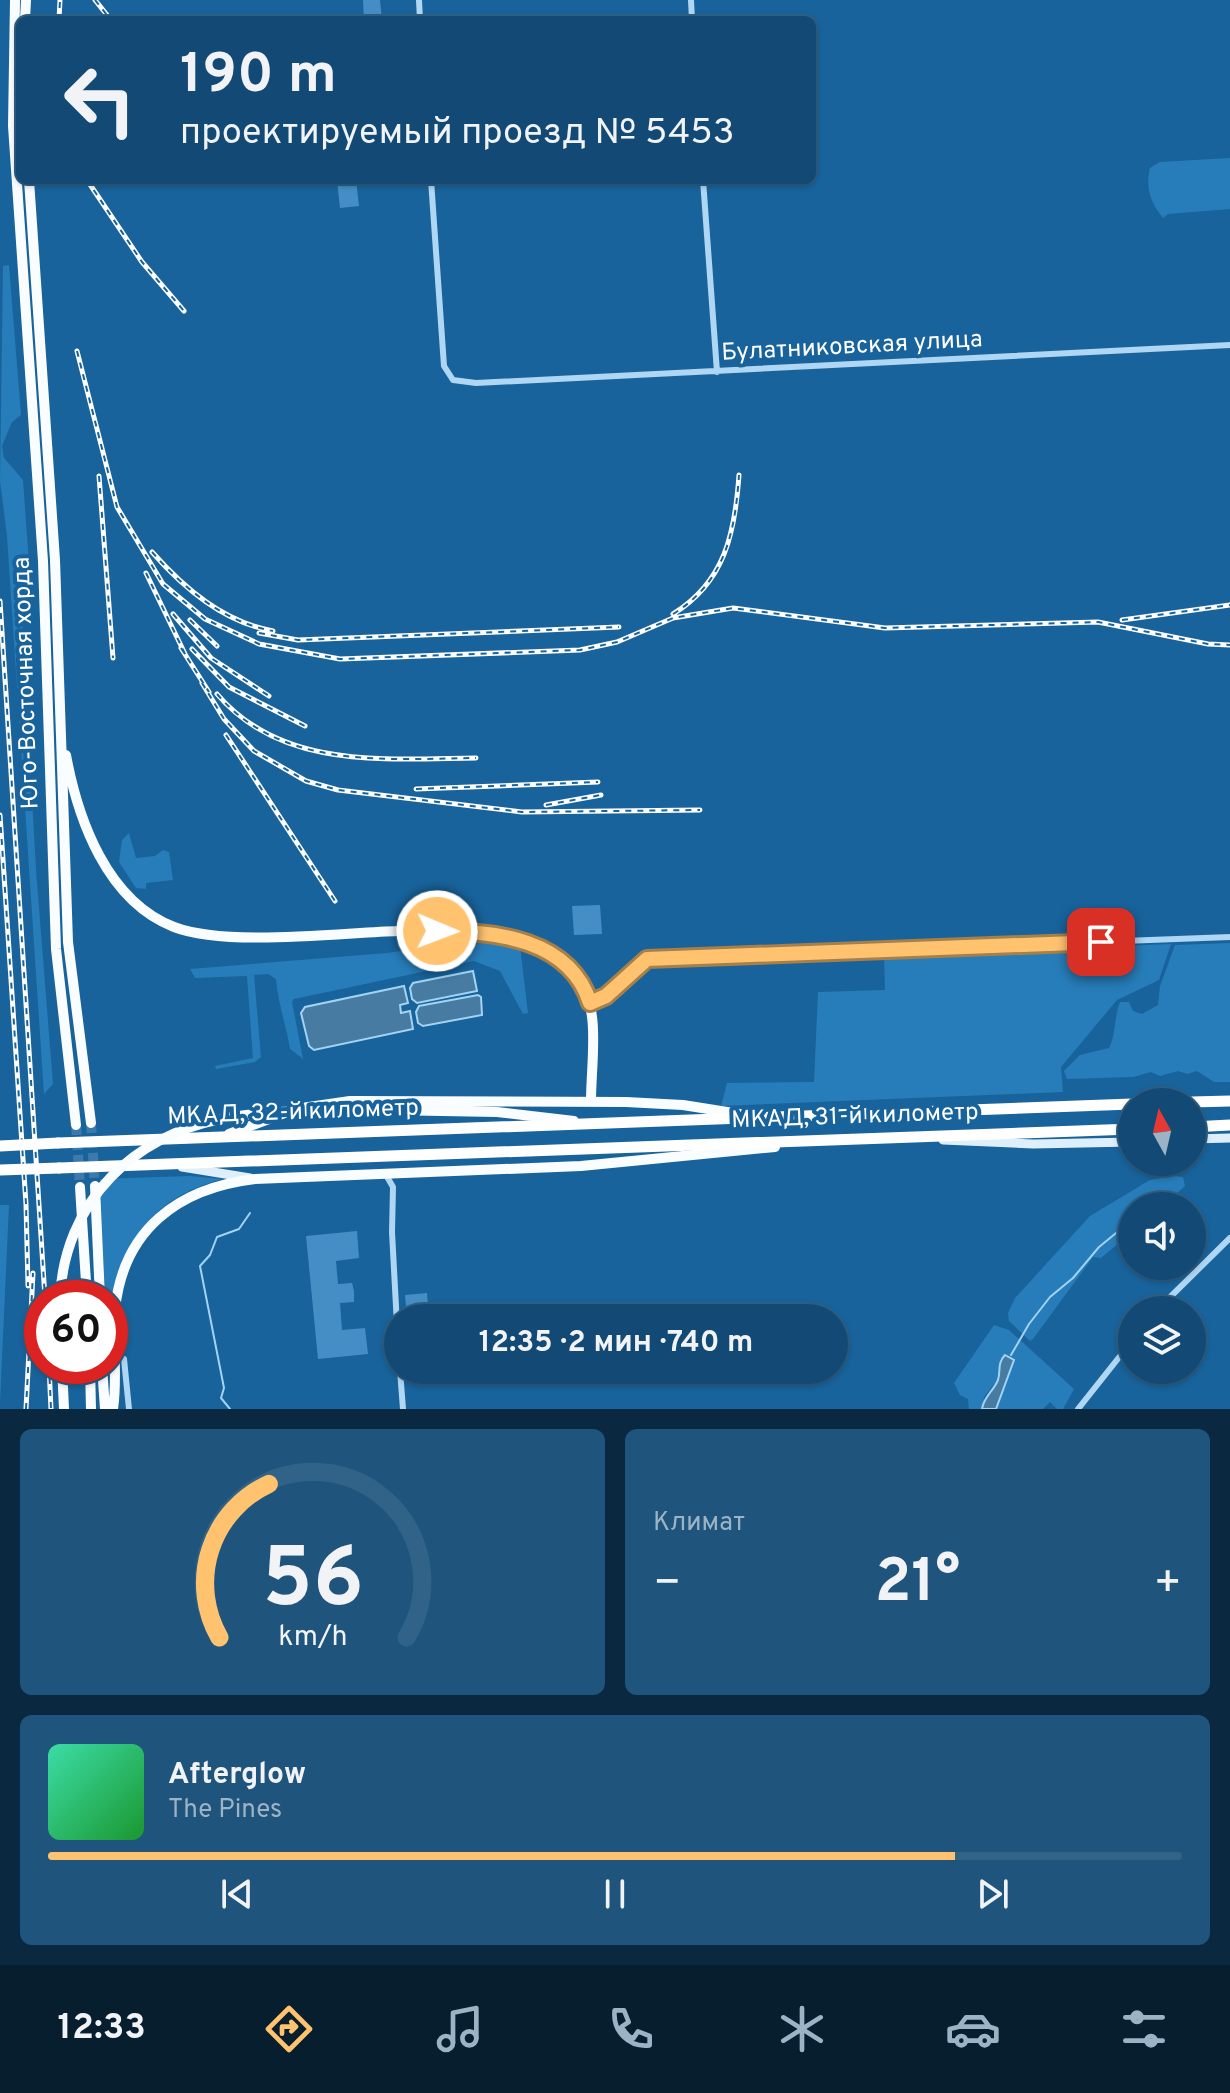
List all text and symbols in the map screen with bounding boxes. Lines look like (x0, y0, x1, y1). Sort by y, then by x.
text: 190 m (180, 42, 337, 112)
icon: left (48, 48, 152, 152)
text: проектируемый проезд № 5453 (180, 111, 734, 157)
street label: Булатниковская улица (721, 325, 983, 369)
street label: Юго-Восточная хорда (8, 556, 46, 810)
position arrow (395, 889, 479, 973)
pin (1067, 908, 1135, 976)
icon: arrive (1079, 920, 1123, 964)
north arrow (1118, 1088, 1206, 1176)
map controls (1118, 1088, 1206, 1384)
street label: МКАД, 32-й километр (167, 1094, 419, 1132)
street label: МКАД, 31-й километр (731, 1098, 979, 1136)
button: sound (1118, 1192, 1206, 1280)
speed limit sign: 60 (24, 1280, 128, 1384)
button: layers (1118, 1296, 1206, 1384)
text: 12:35 · 2 мин · 740 m (479, 1325, 753, 1362)
text: Климат (653, 1507, 745, 1540)
text: 56 (262, 1531, 363, 1636)
text: 21° (875, 1547, 960, 1623)
text: − (653, 1557, 681, 1613)
text: + (1154, 1557, 1182, 1613)
text: km/h (278, 1620, 347, 1656)
text: Afterglow (168, 1757, 306, 1794)
text: The Pines (168, 1794, 282, 1827)
icon: previous (215, 1872, 259, 1916)
icon: pause (593, 1872, 637, 1916)
icon: next (971, 1872, 1015, 1916)
icon: directions (261, 2001, 317, 2057)
icon: music (432, 2001, 488, 2057)
icon: phone (603, 2001, 659, 2057)
icon: climate (774, 2001, 830, 2057)
icon: car (945, 2001, 1001, 2057)
icon: filters (1116, 2001, 1172, 2057)
text: 12:33 (58, 2006, 146, 2052)

